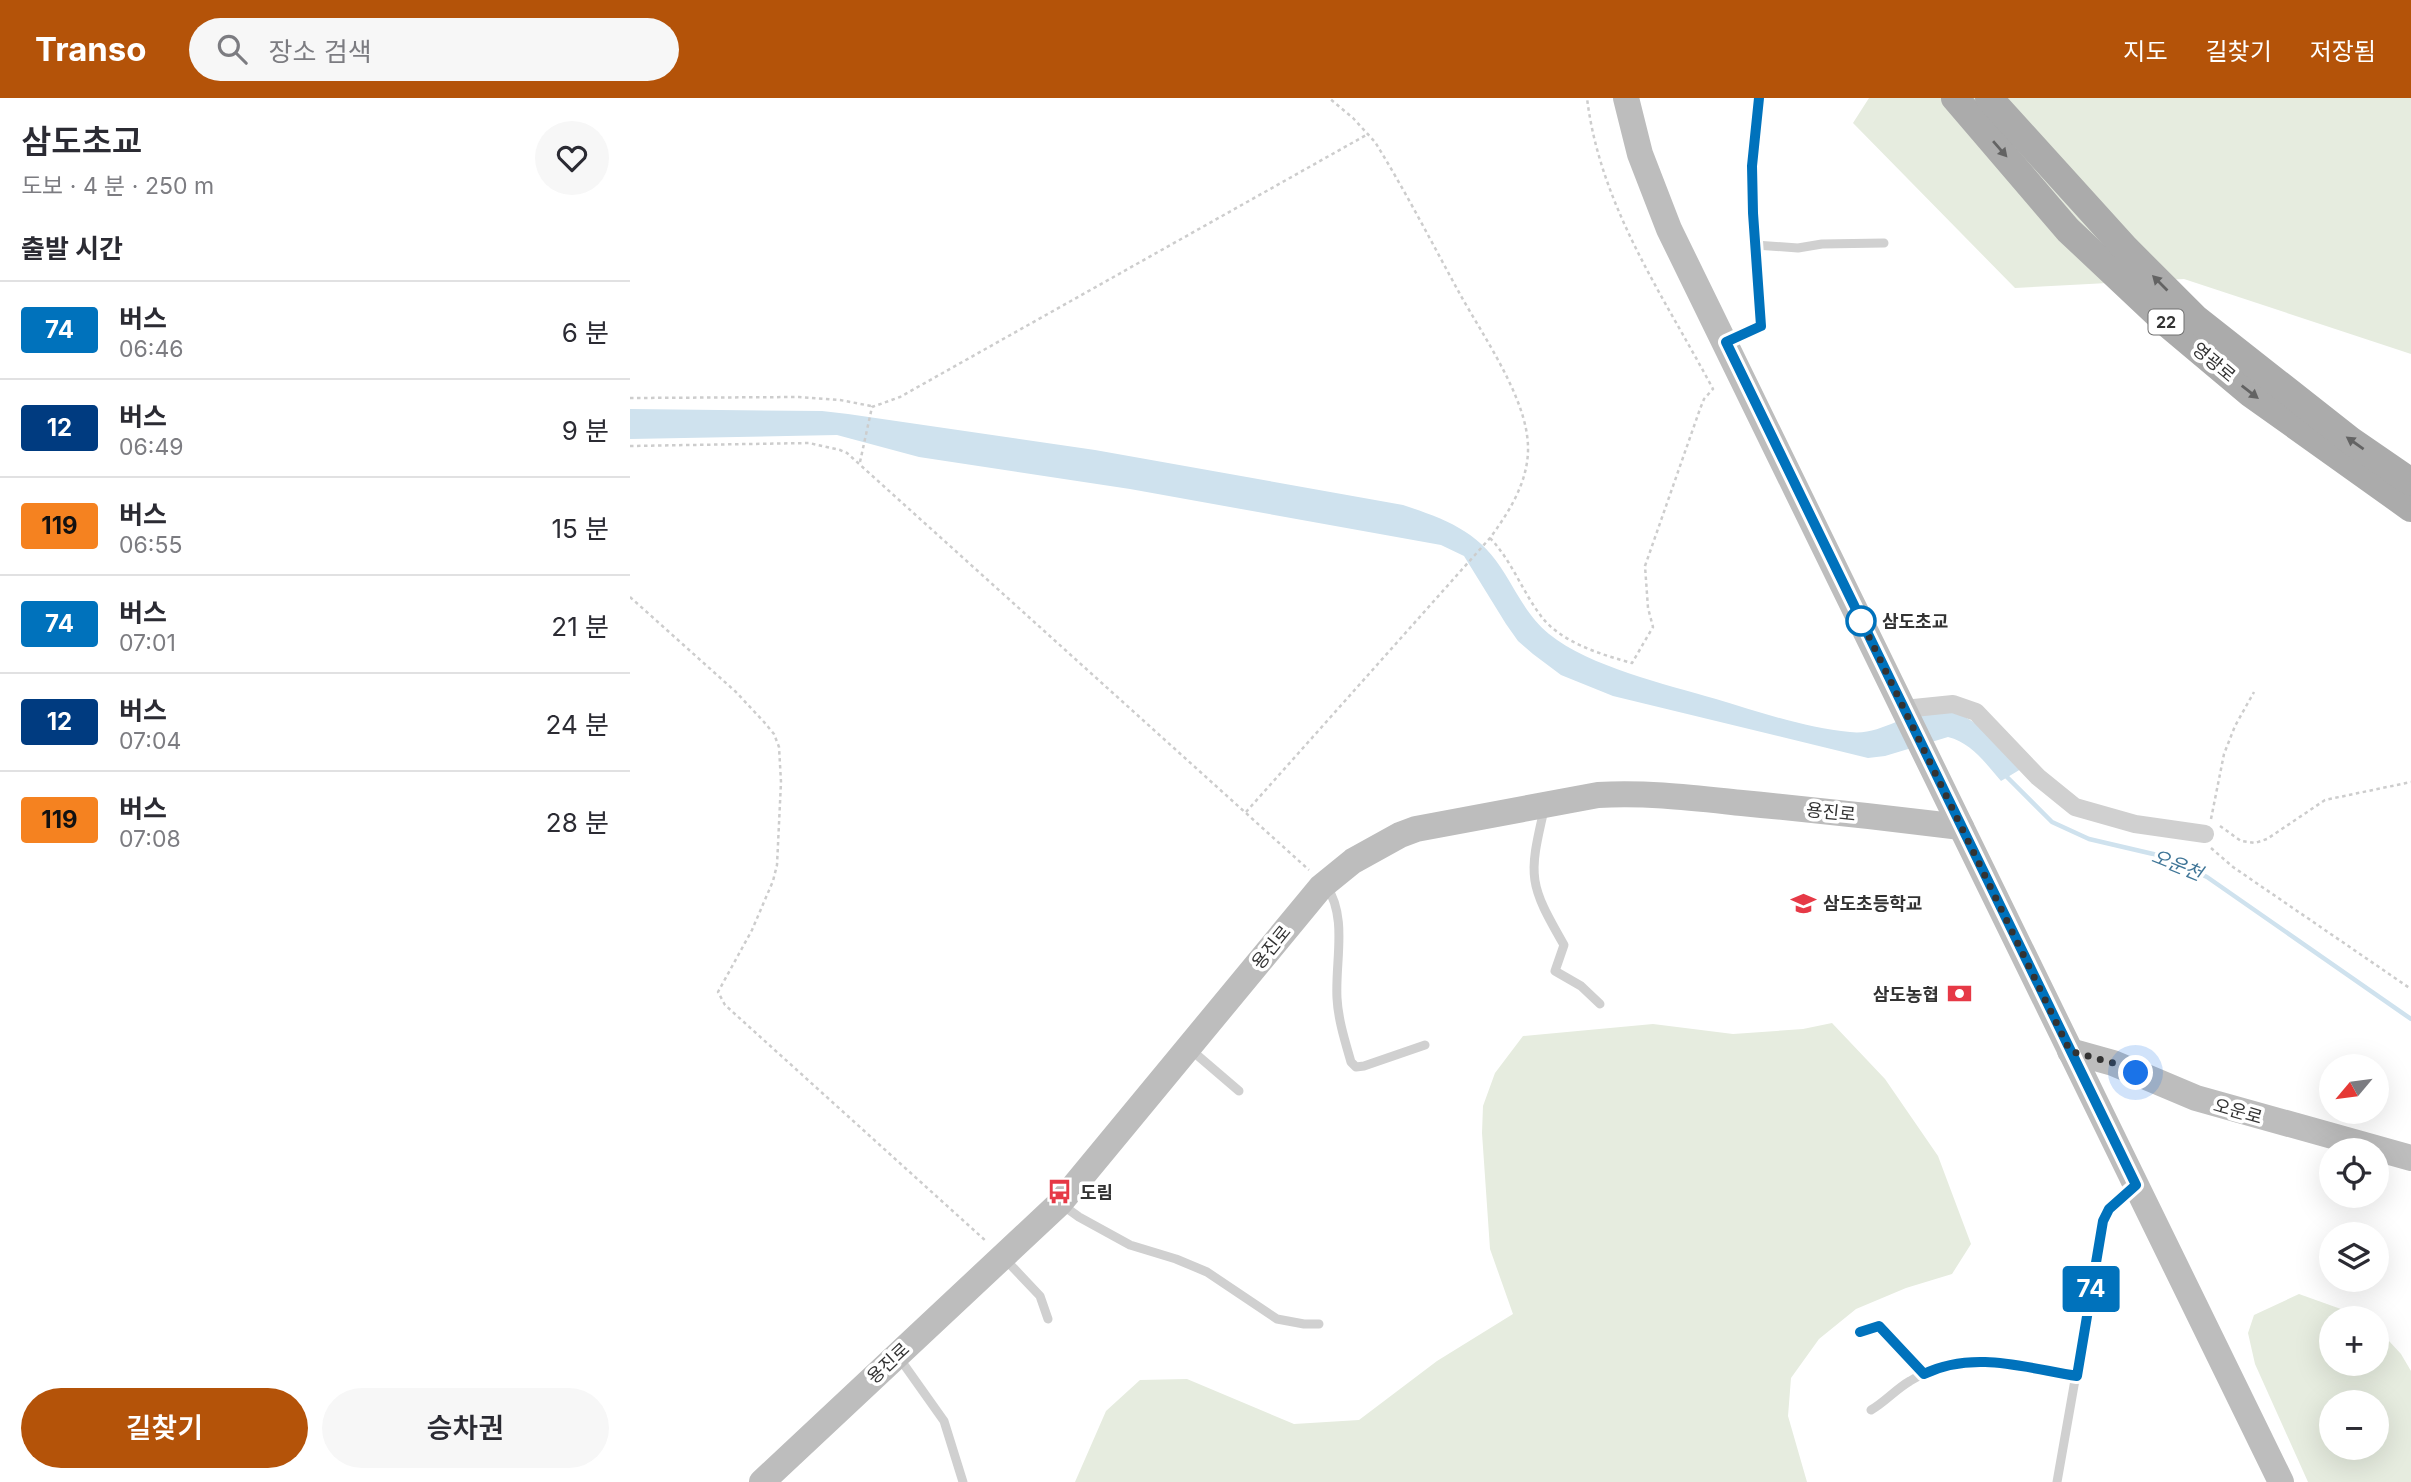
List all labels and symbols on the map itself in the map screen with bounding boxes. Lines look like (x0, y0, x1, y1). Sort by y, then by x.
one-way arrow (1992, 140, 2008, 158)
one-way arrow (2152, 275, 2169, 292)
road number: 22 (2148, 310, 2184, 334)
street label: 영광로 (2188, 338, 2240, 386)
one-way arrow (2241, 385, 2259, 400)
one-way arrow (2346, 436, 2364, 450)
marker: 삼도초교 (1846, 606, 1876, 636)
place label: 삼도초교 (1882, 611, 1948, 632)
street label: 용진로 (1805, 799, 1857, 825)
water label: 오운천 (2148, 845, 2207, 886)
school or university icon: 삼도초등학교 (1789, 889, 1817, 917)
place label: 삼도초등학교 (1823, 893, 1922, 914)
street label: 용진로 (1247, 921, 1295, 973)
bank icon: 삼도농협 (1945, 980, 1973, 1008)
place label: 삼도농협 (1873, 984, 1939, 1005)
north arrow (2319, 1054, 2389, 1124)
your location (2118, 1055, 2153, 1090)
street label: 오운로 (2211, 1094, 2265, 1128)
bus stop icon: 도림 (1046, 1178, 1074, 1206)
place label: 도림 (1080, 1182, 1113, 1203)
line badge: 74 (2060, 1266, 2122, 1312)
street label: 용진로 (863, 1338, 913, 1388)

